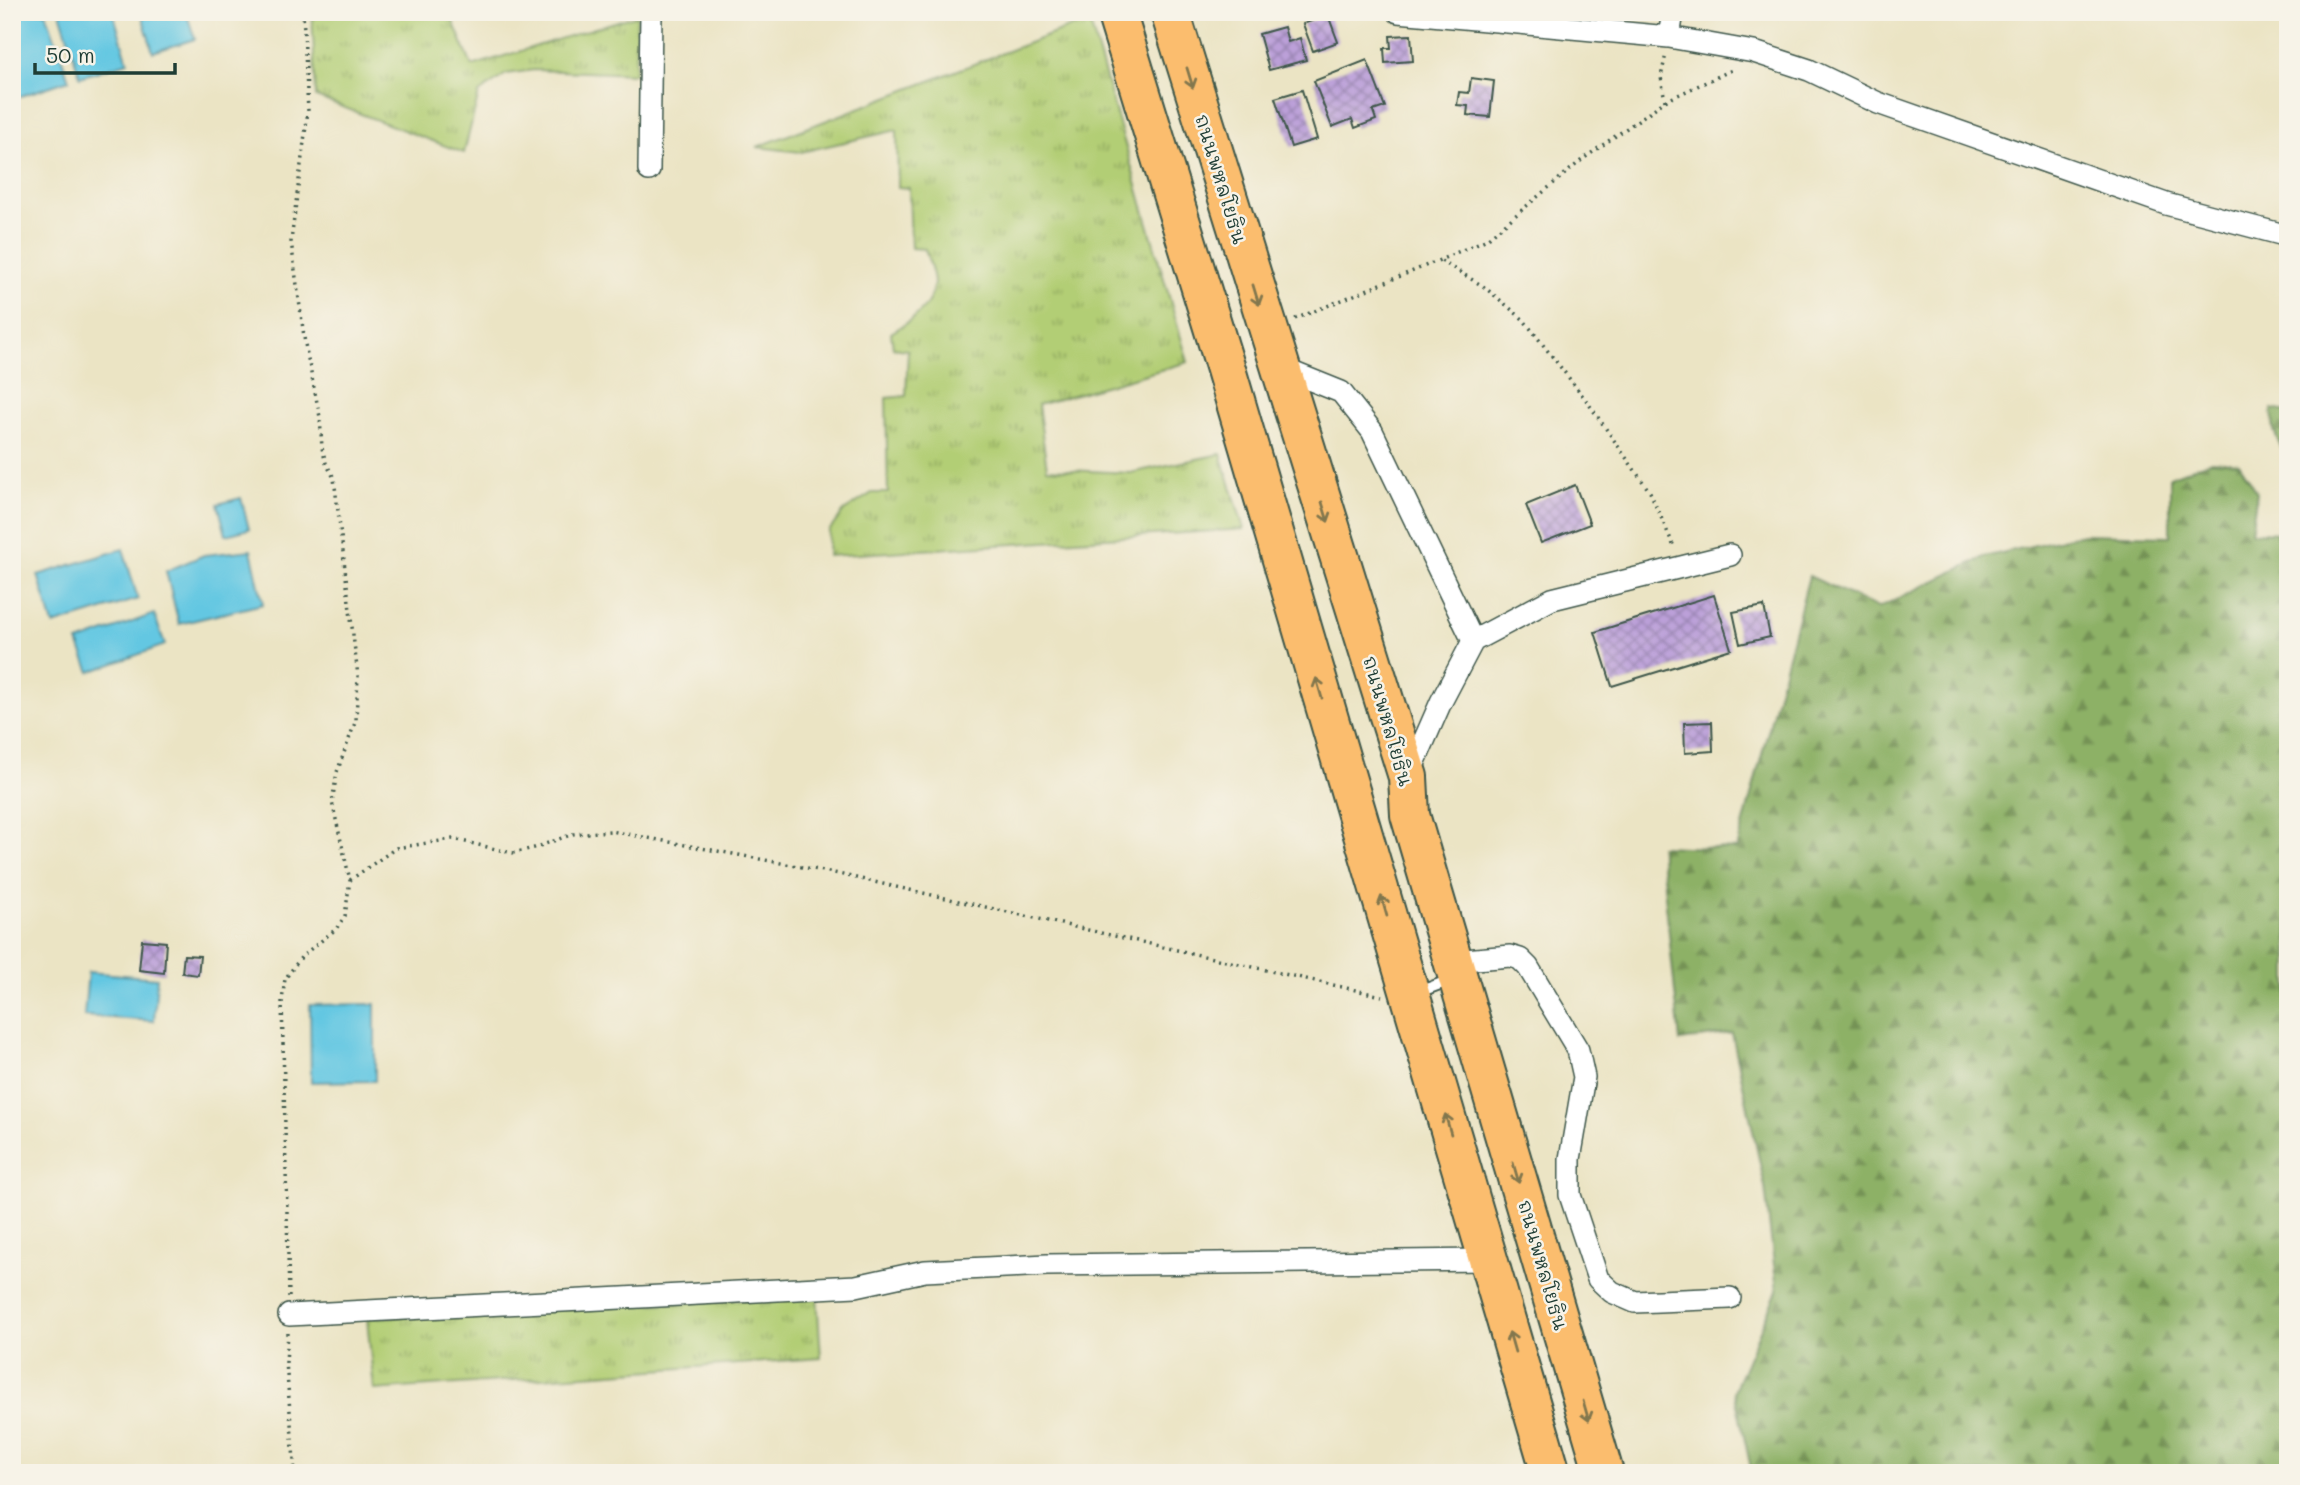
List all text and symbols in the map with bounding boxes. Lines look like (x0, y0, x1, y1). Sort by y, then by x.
scale bar (35, 32, 175, 76)
text: 50 m (46, 41, 95, 68)
one-way arrow (1185, 66, 1198, 88)
street label: ถนนพหลโยธิน (1190, 111, 1253, 247)
one-way arrow (1251, 284, 1264, 306)
one-way arrow (1319, 501, 1332, 523)
street label: ถนนพหลโยธิน (1358, 653, 1419, 789)
one-way arrow (1312, 677, 1325, 699)
one-way arrow (1376, 895, 1389, 917)
one-way arrow (1440, 1114, 1453, 1136)
one-way arrow (1510, 1162, 1523, 1184)
street label: ถนนพหลโยธิน (1513, 1197, 1574, 1333)
one-way arrow (1505, 1332, 1518, 1354)
one-way arrow (1581, 1400, 1594, 1422)

